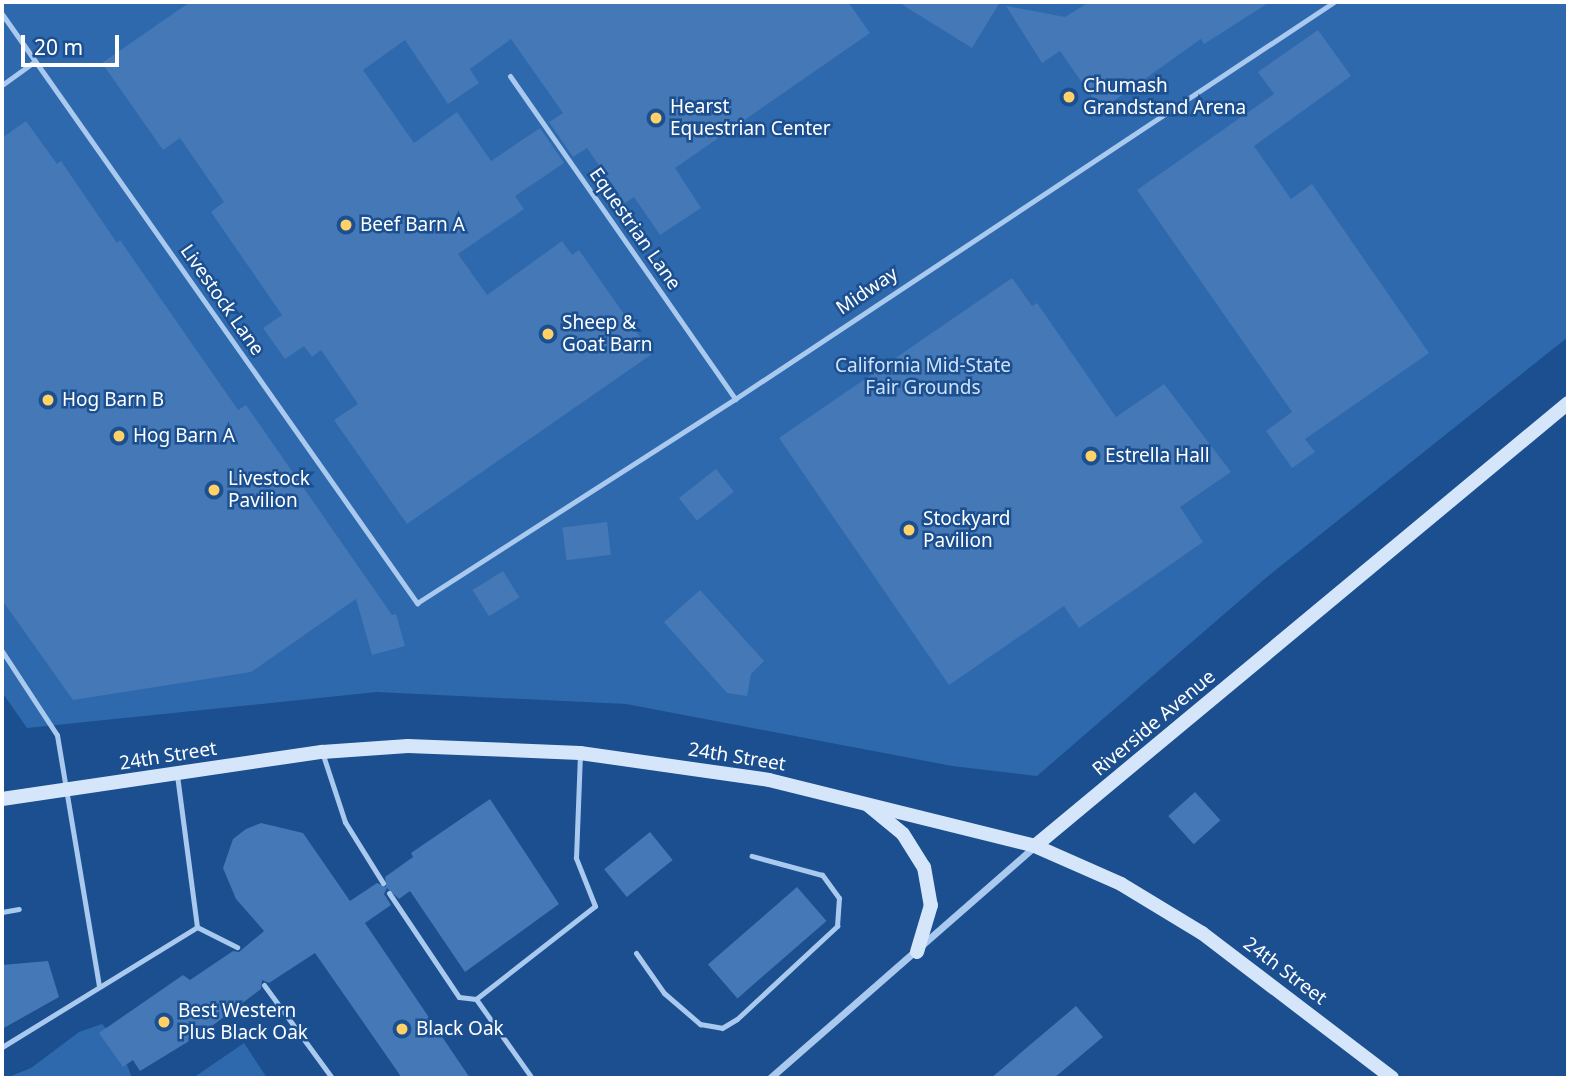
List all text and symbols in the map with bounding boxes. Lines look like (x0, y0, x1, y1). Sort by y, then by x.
scale bar (24, 21, 122, 65)
text: 20 m (34, 33, 83, 61)
place label: Chumash Grandstand Arena (1083, 75, 1246, 119)
marker: Chumash Grandstand Arena (1061, 89, 1077, 105)
place label: Hearst Equestrian Center (670, 96, 831, 140)
marker: Hearst Equestrian Center (648, 110, 664, 126)
street label: Equestrian Lane (584, 164, 686, 294)
place label: Beef Barn A (360, 214, 465, 236)
marker: Beef Barn A (338, 217, 354, 233)
street label: Livestock Lane (175, 240, 269, 360)
street label: Midway (832, 262, 902, 320)
place label: Sheep & Goat Barn (562, 312, 652, 356)
marker: Sheep & Goat Barn (540, 326, 556, 342)
park label: California Mid-State Fair Grounds (835, 355, 1011, 399)
place label: Hog Barn B (62, 389, 164, 411)
marker: Hog Barn B (40, 392, 56, 408)
place label: Hog Barn A (133, 425, 235, 447)
marker: Hog Barn A (111, 428, 127, 444)
place label: Estrella Hall (1105, 445, 1210, 467)
marker: Estrella Hall (1083, 448, 1099, 464)
place label: Livestock Pavilion (228, 468, 310, 512)
marker: Livestock Pavilion (206, 482, 222, 498)
place label: Stockyard Pavilion (923, 508, 1011, 552)
marker: Stockyard Pavilion (901, 522, 917, 538)
street label: Riverside Avenue (1088, 665, 1220, 781)
street label: 24th Street (118, 737, 218, 775)
street label: 24th Street (687, 738, 787, 776)
street label: 24th Street (1239, 932, 1331, 1010)
place label: Best Western Plus Black Oak (178, 1000, 308, 1044)
marker: Best Western Plus Black Oak (156, 1014, 172, 1030)
place label: Black Oak (416, 1018, 504, 1040)
marker: Black Oak (394, 1021, 410, 1037)

